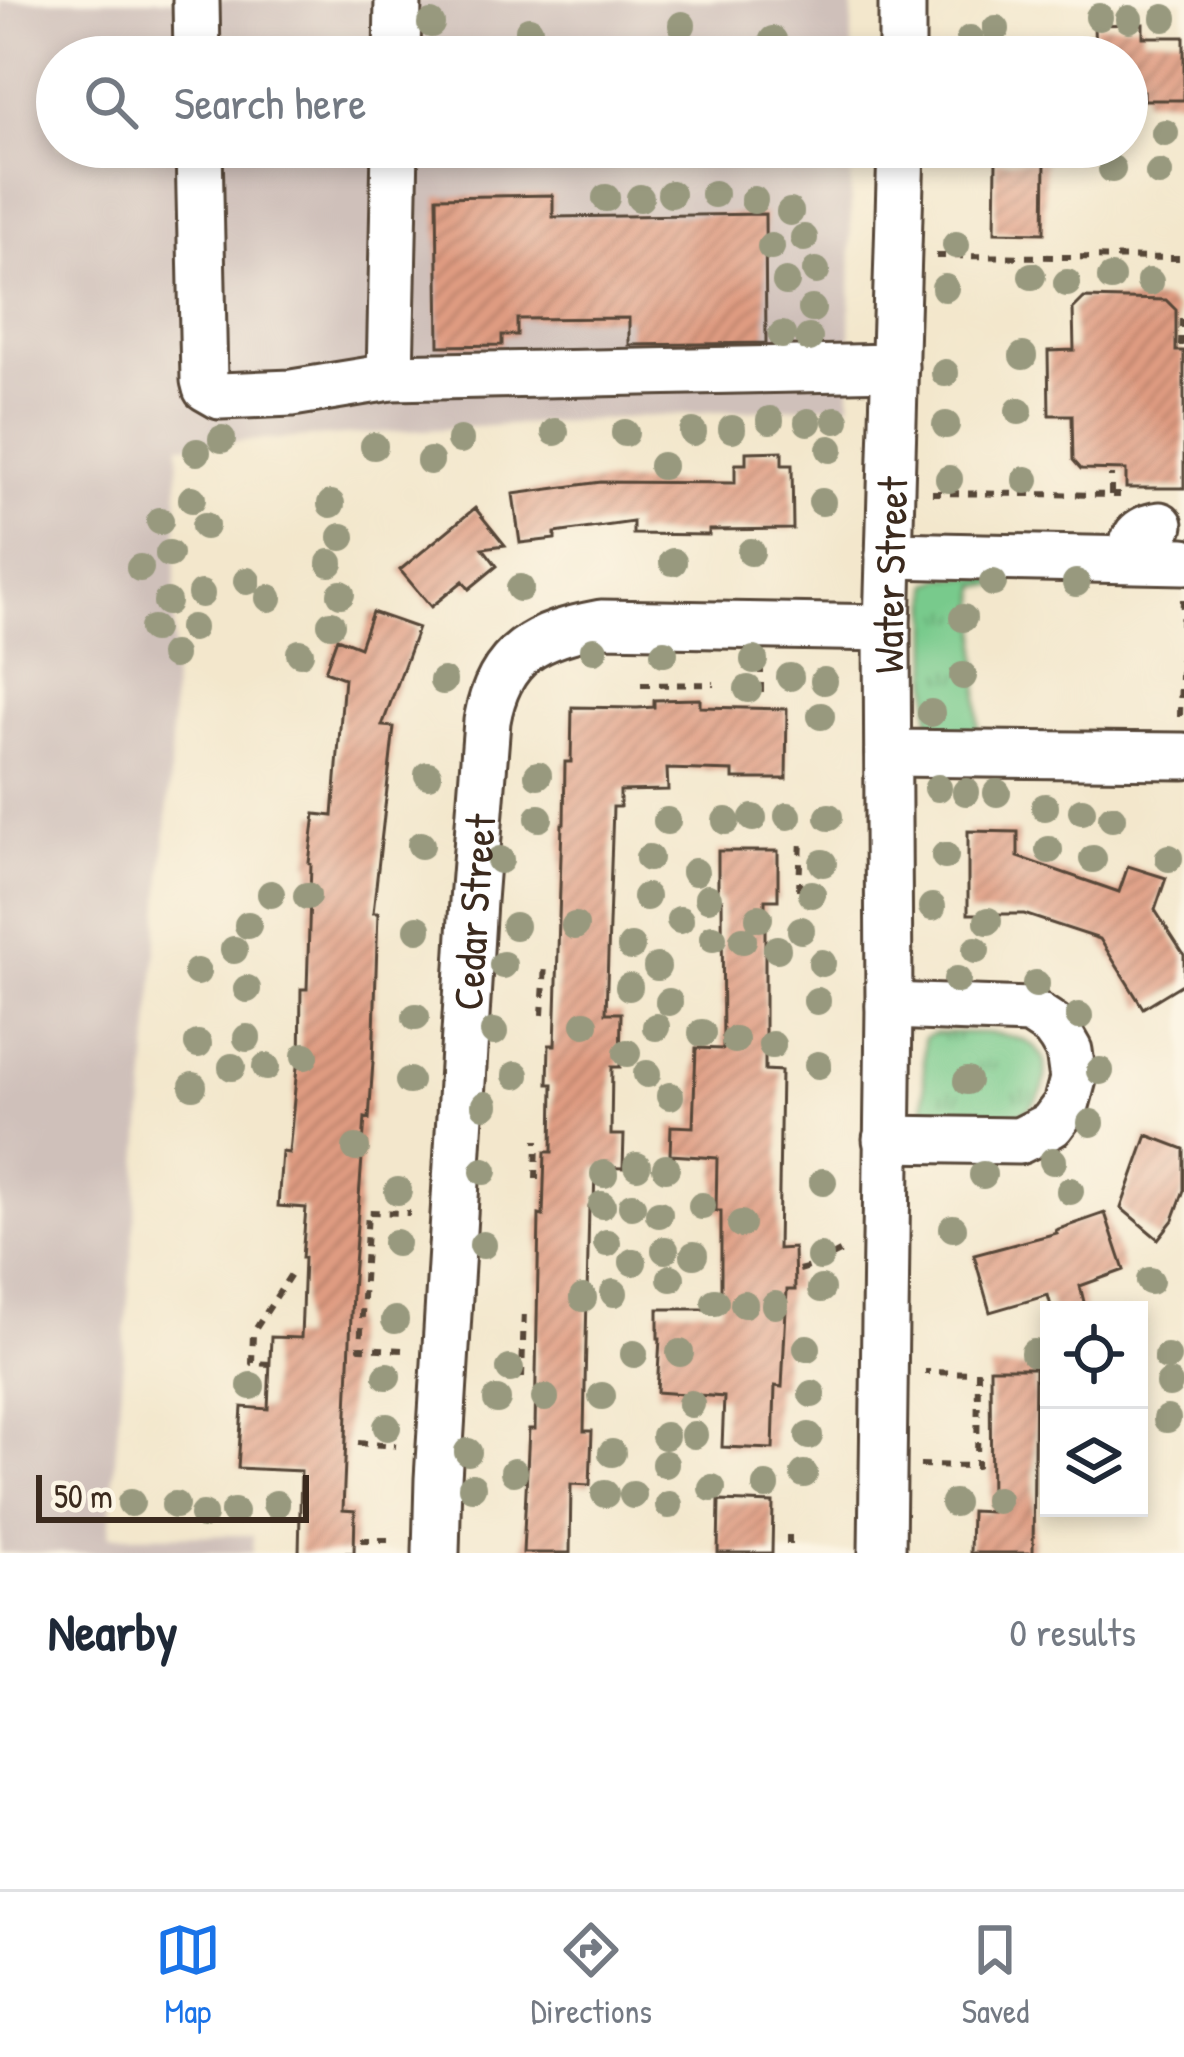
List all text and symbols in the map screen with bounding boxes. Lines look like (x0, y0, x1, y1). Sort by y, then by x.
search box (36, 36, 1148, 168)
icon: search (78, 69, 144, 135)
text: Search here (174, 72, 366, 133)
street label: Water Street (858, 475, 920, 674)
street label: Cedar Street (438, 811, 508, 1012)
map controls (1040, 1301, 1148, 1517)
button: locate (1040, 1301, 1148, 1409)
button: layers (1040, 1409, 1148, 1517)
scale bar (36, 1469, 309, 1522)
text: 50 m (54, 1474, 113, 1518)
text: Nearby (48, 1597, 178, 1666)
text: 0 results (1010, 1605, 1136, 1658)
tab: Map (155, 1917, 221, 2033)
tab: Directions (531, 1917, 652, 2033)
tab: Saved (962, 1917, 1029, 2033)

